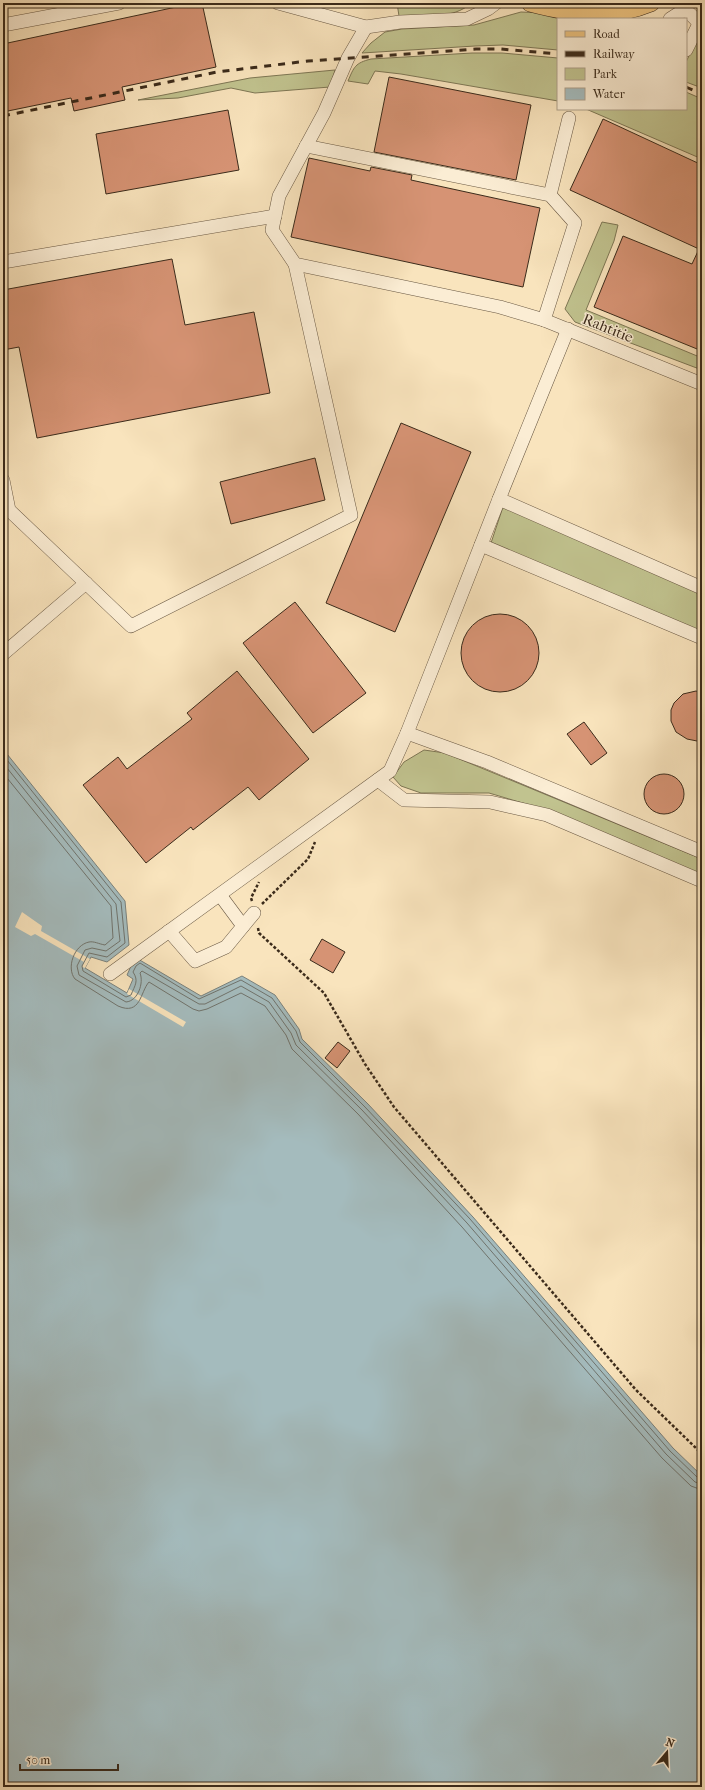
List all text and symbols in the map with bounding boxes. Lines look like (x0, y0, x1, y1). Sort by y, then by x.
legend (557, 18, 687, 110)
text: Road (593, 27, 620, 41)
text: Railway (593, 47, 635, 61)
text: Park (593, 67, 618, 81)
text: Water (592, 87, 626, 101)
street label: Rahtitie (580, 310, 637, 347)
north arrow (647, 1732, 687, 1772)
text: N (664, 1736, 677, 1751)
scale bar (20, 1746, 118, 1772)
text: 50 m (26, 1753, 50, 1767)

